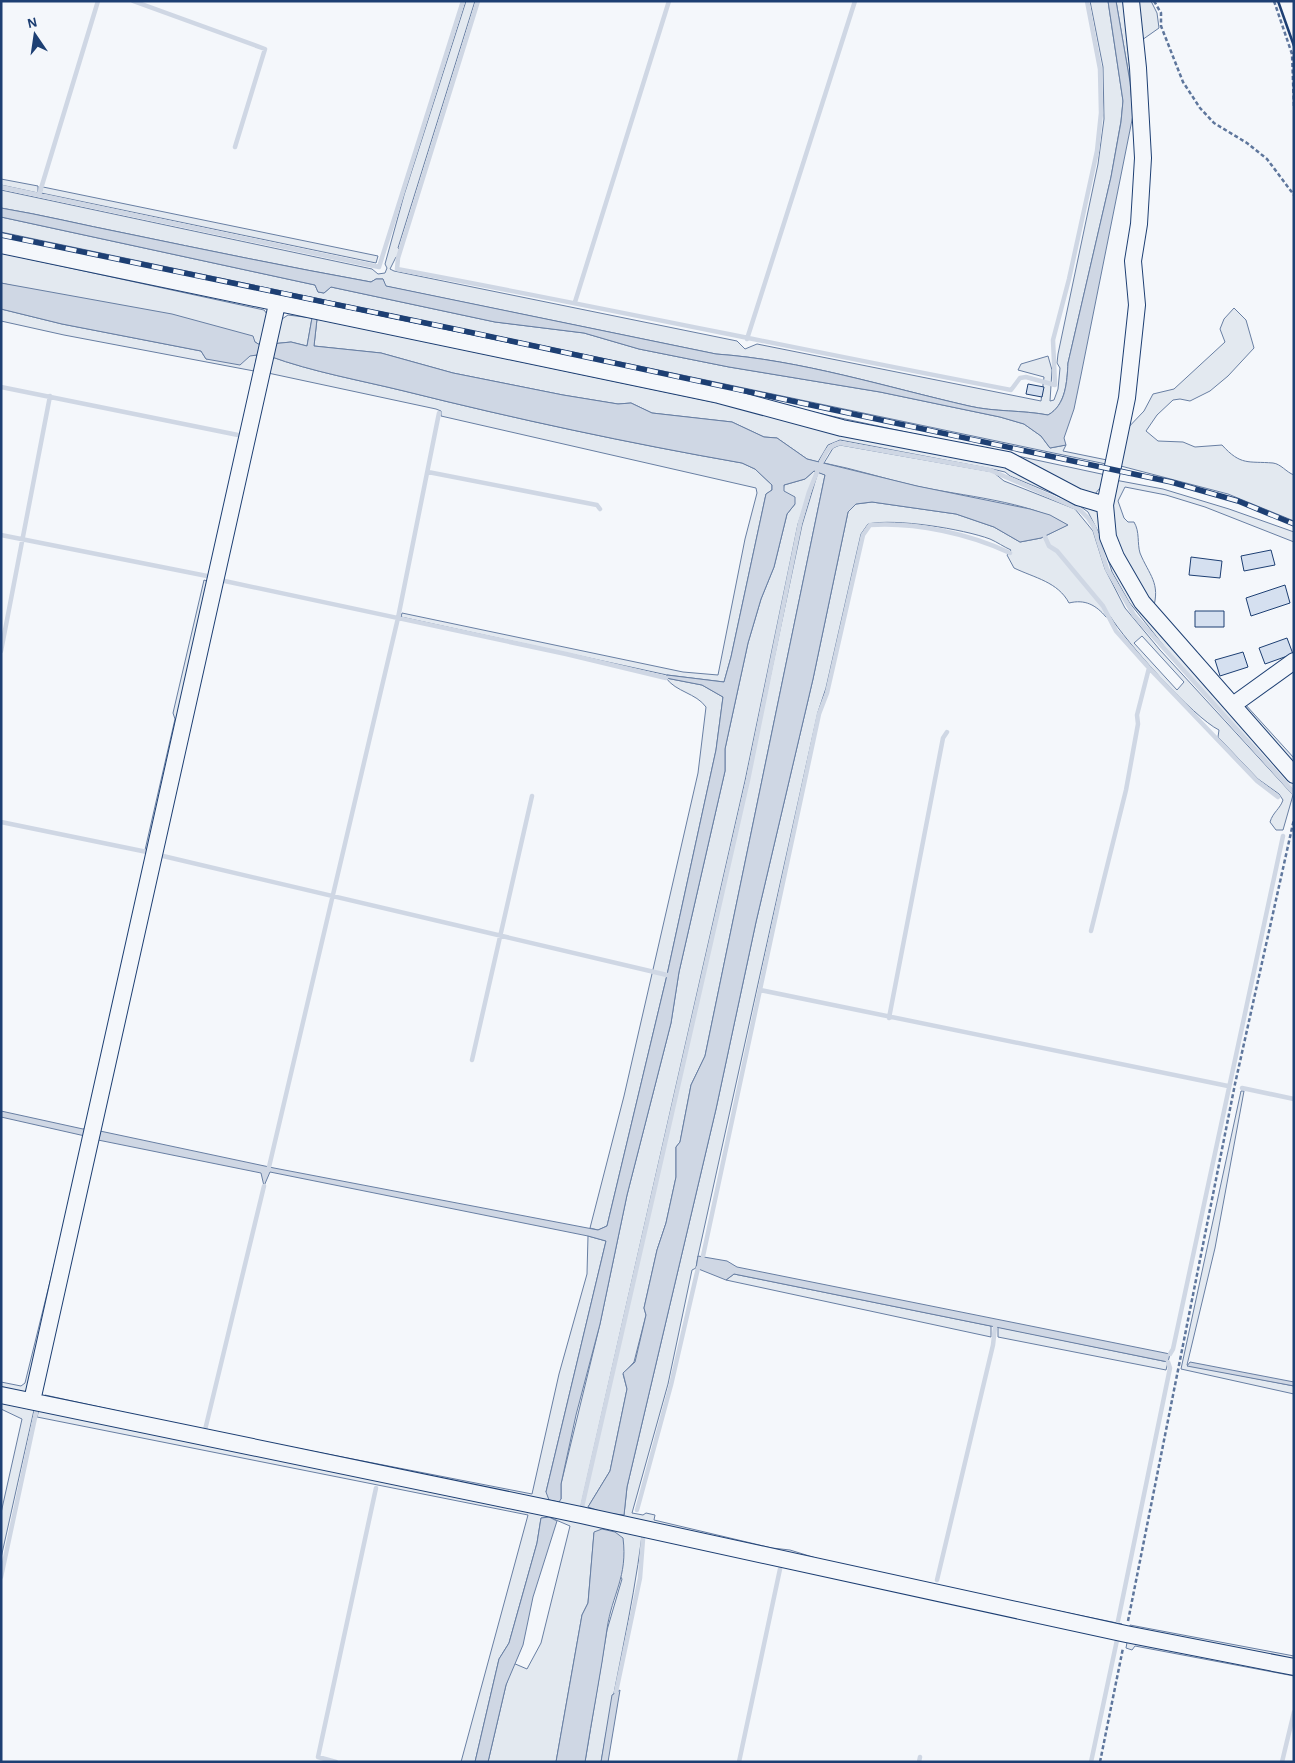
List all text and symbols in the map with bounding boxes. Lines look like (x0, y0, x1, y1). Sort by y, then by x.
north arrow (10, 10, 60, 60)
text: N (26, 15, 39, 31)

